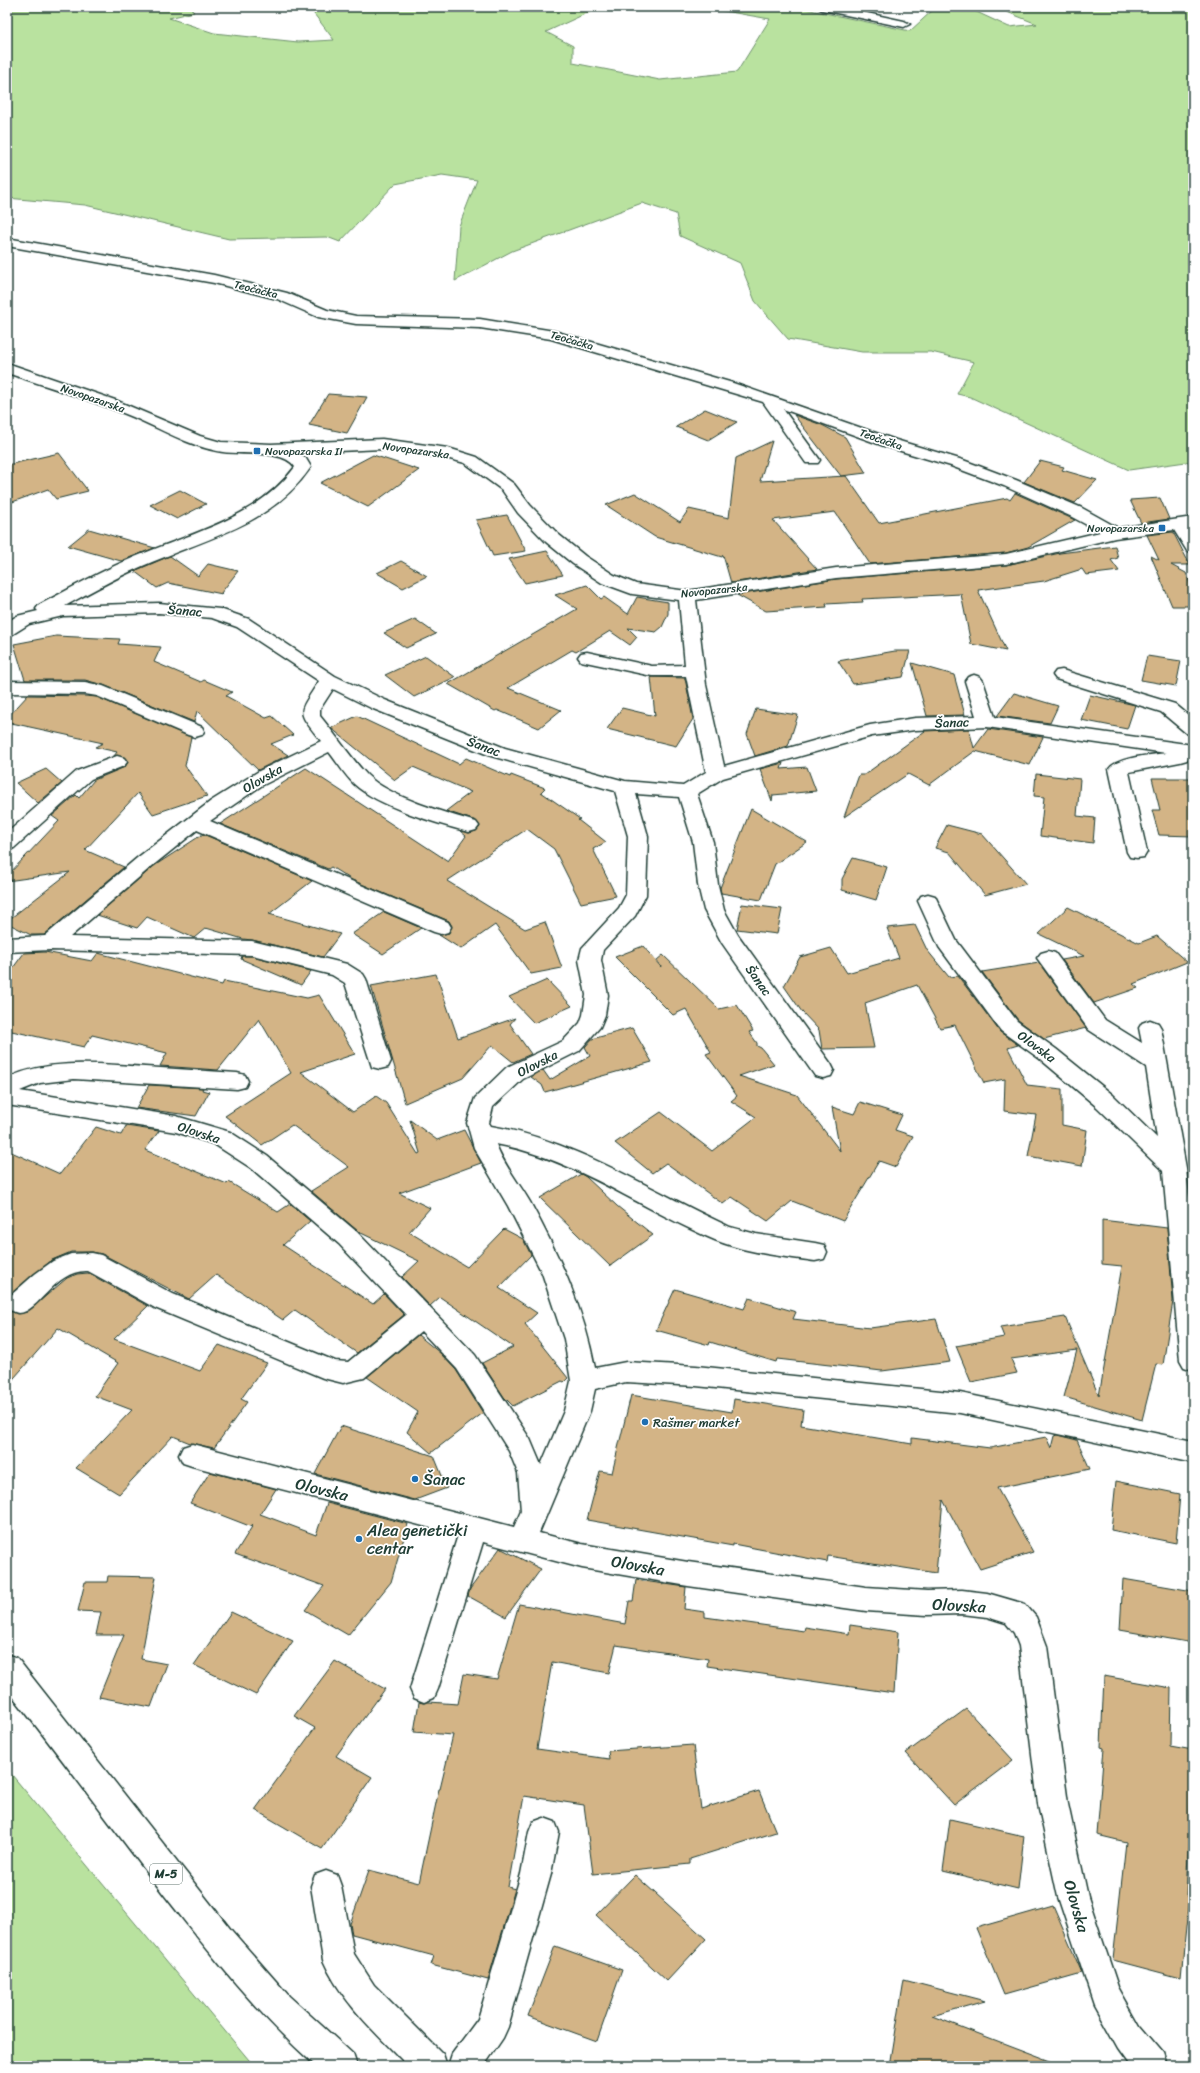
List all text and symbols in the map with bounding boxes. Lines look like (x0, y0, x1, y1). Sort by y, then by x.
street label: Teočačka (232, 275, 280, 304)
street label: Teočačka (548, 325, 596, 356)
street label: Novopazarska (58, 379, 128, 419)
street label: Teočačka (857, 423, 905, 456)
street label: Novopazarska (381, 436, 451, 465)
place label: Novopazarska II (265, 442, 343, 461)
marker: Novopazarska II (252, 446, 262, 456)
place label: Novopazarska (1087, 519, 1154, 538)
marker: Novopazarska (1157, 523, 1167, 533)
street label: Novopazarska (680, 578, 749, 603)
street label: Šanac (167, 598, 203, 623)
street label: Šanac (934, 710, 970, 735)
street label: Šanac (464, 730, 504, 763)
street label: Olovska (238, 757, 287, 799)
street label: Šanac (739, 959, 778, 1001)
street label: Olovska (1012, 1024, 1061, 1069)
street label: Olovska (513, 1043, 562, 1084)
street label: Olovska (175, 1115, 224, 1150)
place label: Rašmer market (653, 1411, 740, 1434)
marker: Rašmer market (640, 1417, 650, 1427)
place label: Šanac (423, 1465, 466, 1494)
street label: Olovska (292, 1469, 352, 1510)
marker: Šanac (410, 1474, 420, 1484)
place label: Alea genetički centar (366, 1516, 468, 1563)
marker: Alea genetički centar (354, 1534, 364, 1544)
street label: Olovska (609, 1547, 668, 1585)
street label: Olovska (931, 1590, 987, 1621)
road number: M-5 (150, 1864, 182, 1884)
street label: Olovska (1055, 1876, 1098, 1937)

